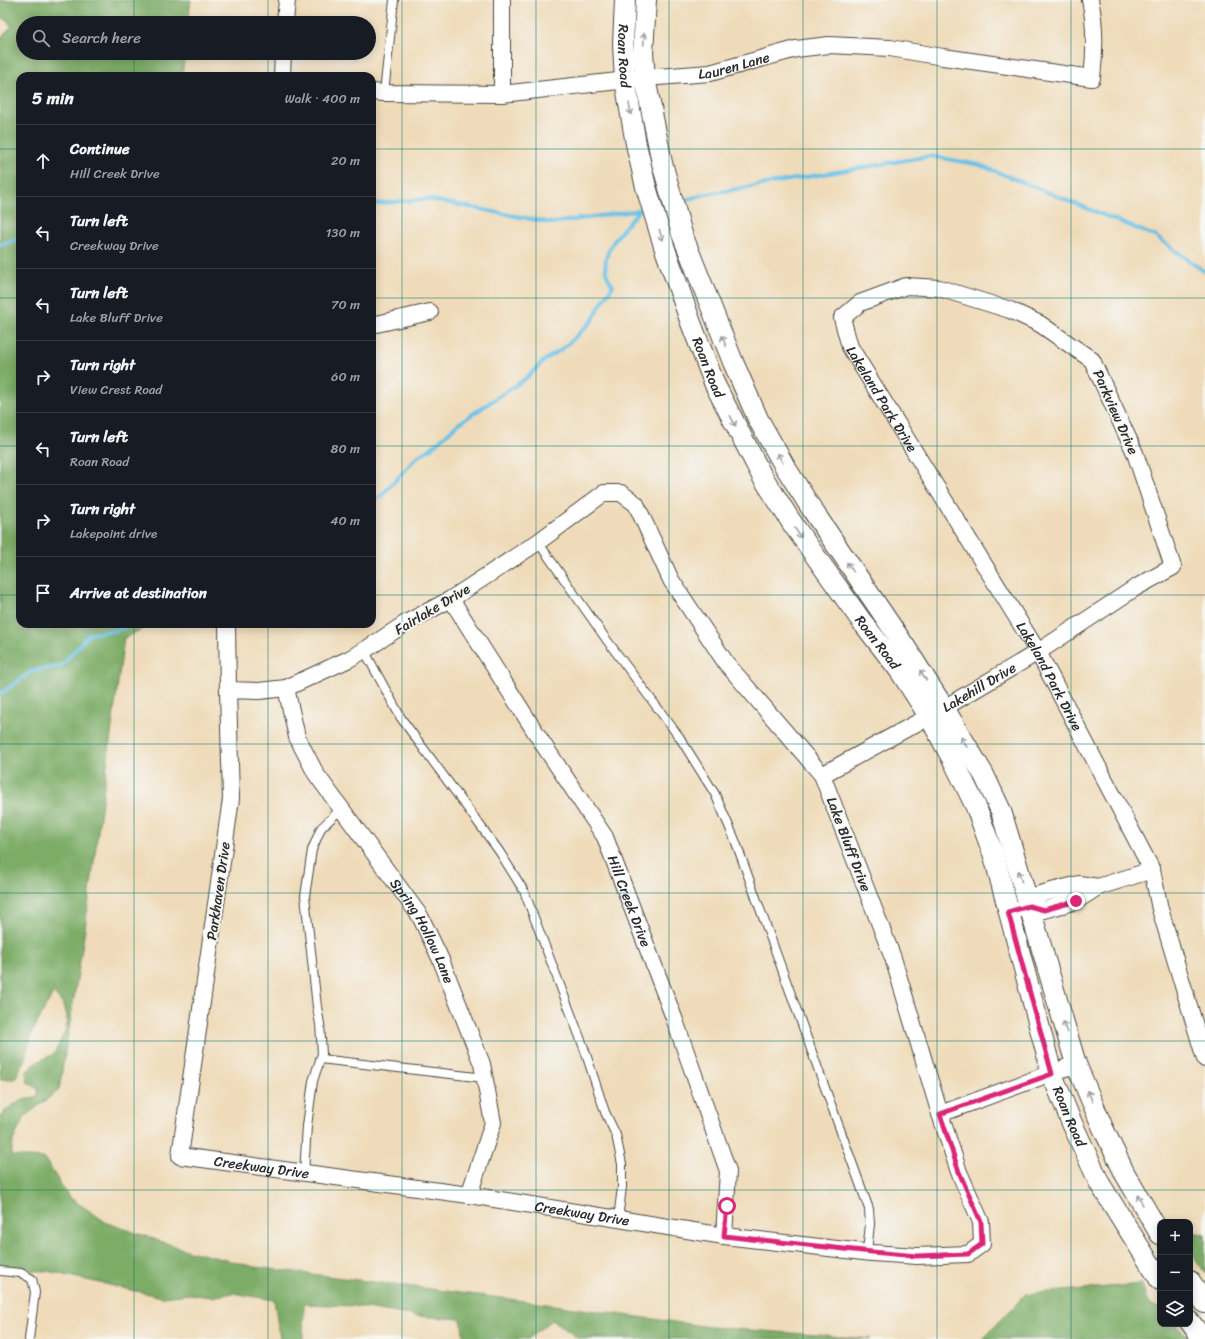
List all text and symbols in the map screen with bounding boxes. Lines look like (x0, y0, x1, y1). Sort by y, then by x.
search box (16, 16, 376, 60)
street label: Roan Road (610, 24, 638, 91)
text: Search here (62, 25, 141, 51)
icon: search (30, 27, 52, 49)
one-way arrow (640, 33, 647, 46)
street label: Lauren Lane (697, 45, 773, 87)
text: 5 min (32, 83, 74, 113)
text: Walk · 400 m (285, 87, 360, 110)
one-way arrow (626, 102, 634, 115)
text: Continue (70, 136, 130, 162)
text: 20 m (331, 149, 360, 172)
icon: ahead (32, 150, 54, 172)
text: Hill Creek Drive (70, 162, 160, 185)
text: Turn left (70, 208, 128, 234)
text: 130 m (326, 221, 360, 244)
icon: left (32, 222, 54, 244)
one-way arrow (657, 228, 665, 240)
text: Creekway Drive (70, 234, 159, 257)
text: Turn left (70, 280, 128, 306)
text: 70 m (331, 293, 360, 316)
icon: left (32, 294, 54, 316)
text: Lake Bluff Drive (70, 306, 163, 329)
street label: Roan Road (685, 333, 732, 404)
one-way arrow (720, 335, 728, 347)
street label: Lakeland Park Drive (839, 341, 924, 458)
text: Turn right (70, 352, 135, 378)
text: 60 m (331, 365, 360, 388)
icon: right (32, 366, 54, 388)
street label: Parkview Drive (1086, 366, 1145, 459)
text: View Crest Road (70, 378, 162, 401)
one-way arrow (730, 414, 738, 426)
text: Turn left (70, 424, 128, 450)
text: 80 m (331, 437, 360, 460)
icon: left (32, 438, 54, 460)
text: Roan Road (70, 450, 129, 473)
one-way arrow (776, 452, 783, 464)
text: Turn right (70, 496, 135, 522)
text: 40 m (330, 509, 360, 532)
icon: right (32, 510, 54, 532)
text: Lakepoint drive (70, 522, 157, 545)
one-way arrow (794, 527, 802, 538)
one-way arrow (846, 562, 854, 573)
street label: Fairlake Drive (389, 577, 475, 642)
text: Arrive at destination (70, 580, 207, 606)
icon: arrive (32, 582, 54, 604)
street label: Roan Road (848, 610, 908, 677)
street label: Lakeland Park Drive (1009, 617, 1089, 736)
street label: Lakehill Drive (937, 656, 1021, 719)
one-way arrow (919, 669, 927, 681)
one-way arrow (960, 736, 968, 748)
street label: Lake Bluff Drive (819, 793, 878, 895)
street label: Parkhaven Drive (199, 840, 238, 942)
street label: Hill Creek Drive (600, 852, 658, 951)
one-way arrow (1016, 869, 1023, 882)
street label: Spring Hollow Lane (383, 873, 461, 987)
route end (1067, 892, 1085, 910)
one-way arrow (1061, 1021, 1068, 1034)
street label: Roan Road (1045, 1082, 1094, 1152)
one-way arrow (1085, 1091, 1093, 1103)
street label: Creekway Drive (212, 1149, 311, 1186)
street label: Creekway Drive (533, 1194, 631, 1234)
one-way arrow (1136, 1194, 1144, 1206)
route start (718, 1197, 736, 1215)
map controls (1157, 1219, 1193, 1327)
button: + (1157, 1219, 1193, 1255)
button: − (1157, 1255, 1193, 1291)
button: layers (1157, 1291, 1193, 1327)

